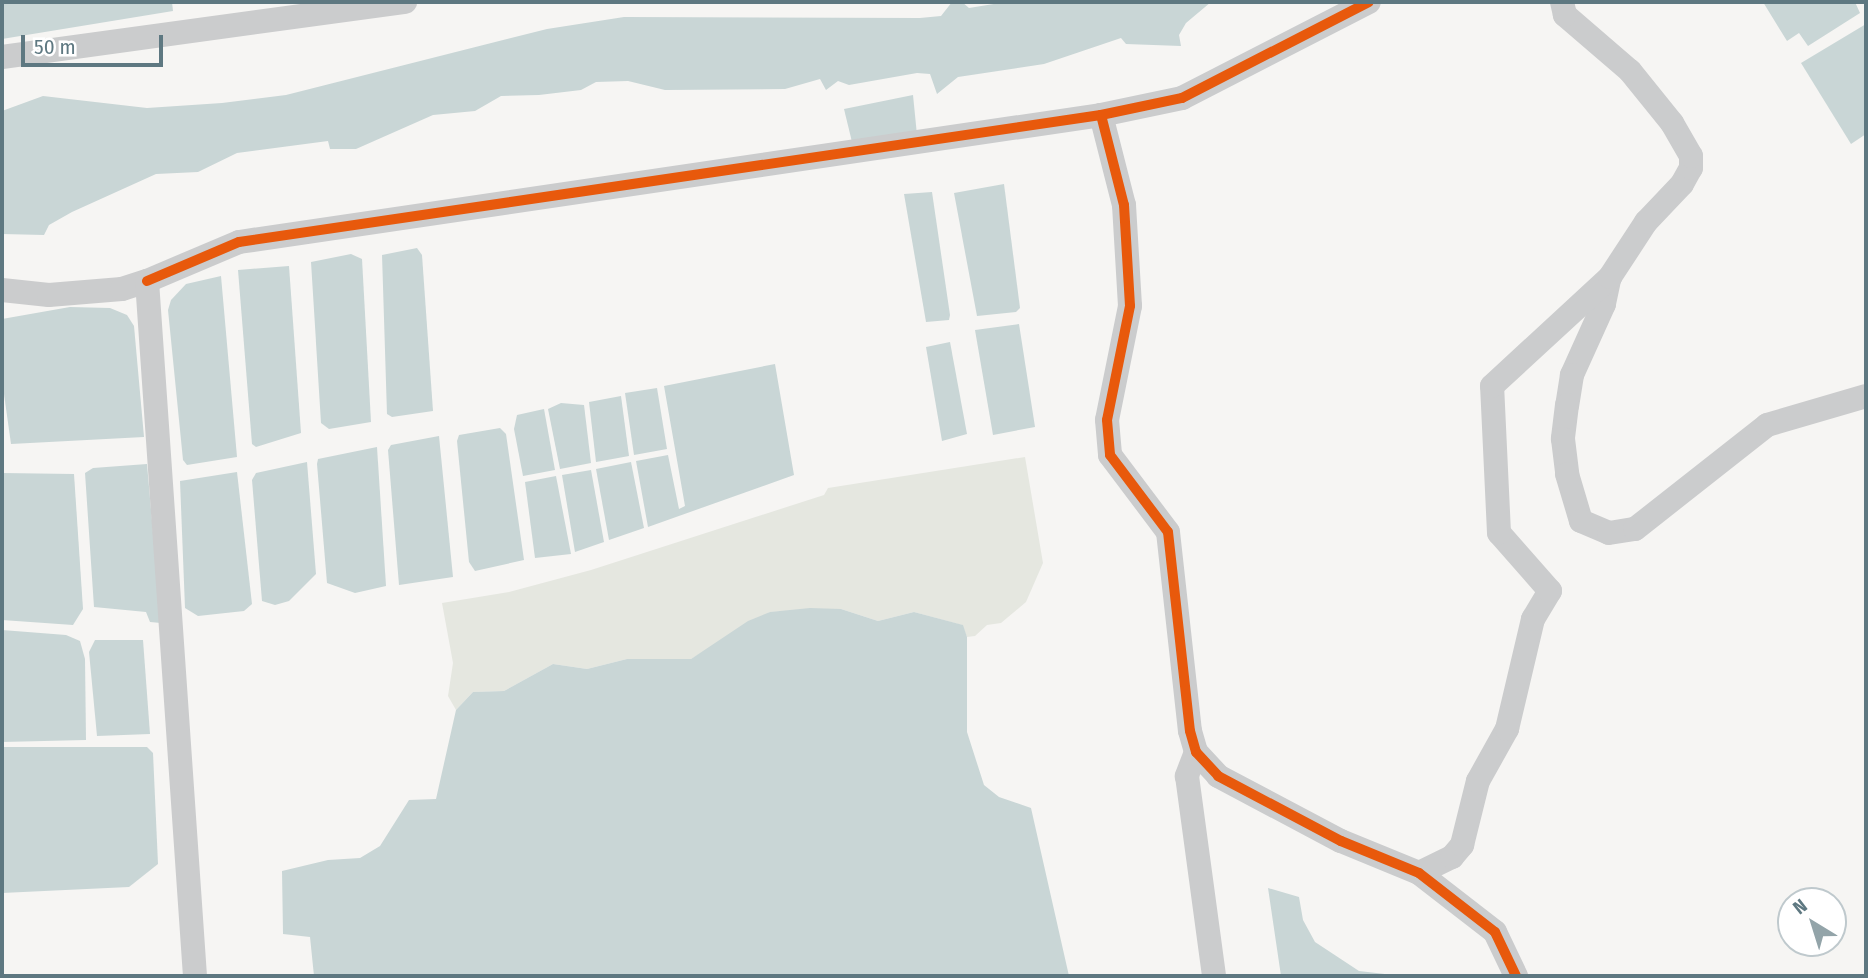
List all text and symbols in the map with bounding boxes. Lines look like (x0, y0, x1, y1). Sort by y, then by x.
scale bar (24, 21, 166, 65)
text: 50 m (34, 34, 76, 60)
north arrow (1777, 887, 1847, 957)
text: N (1788, 894, 1812, 919)

